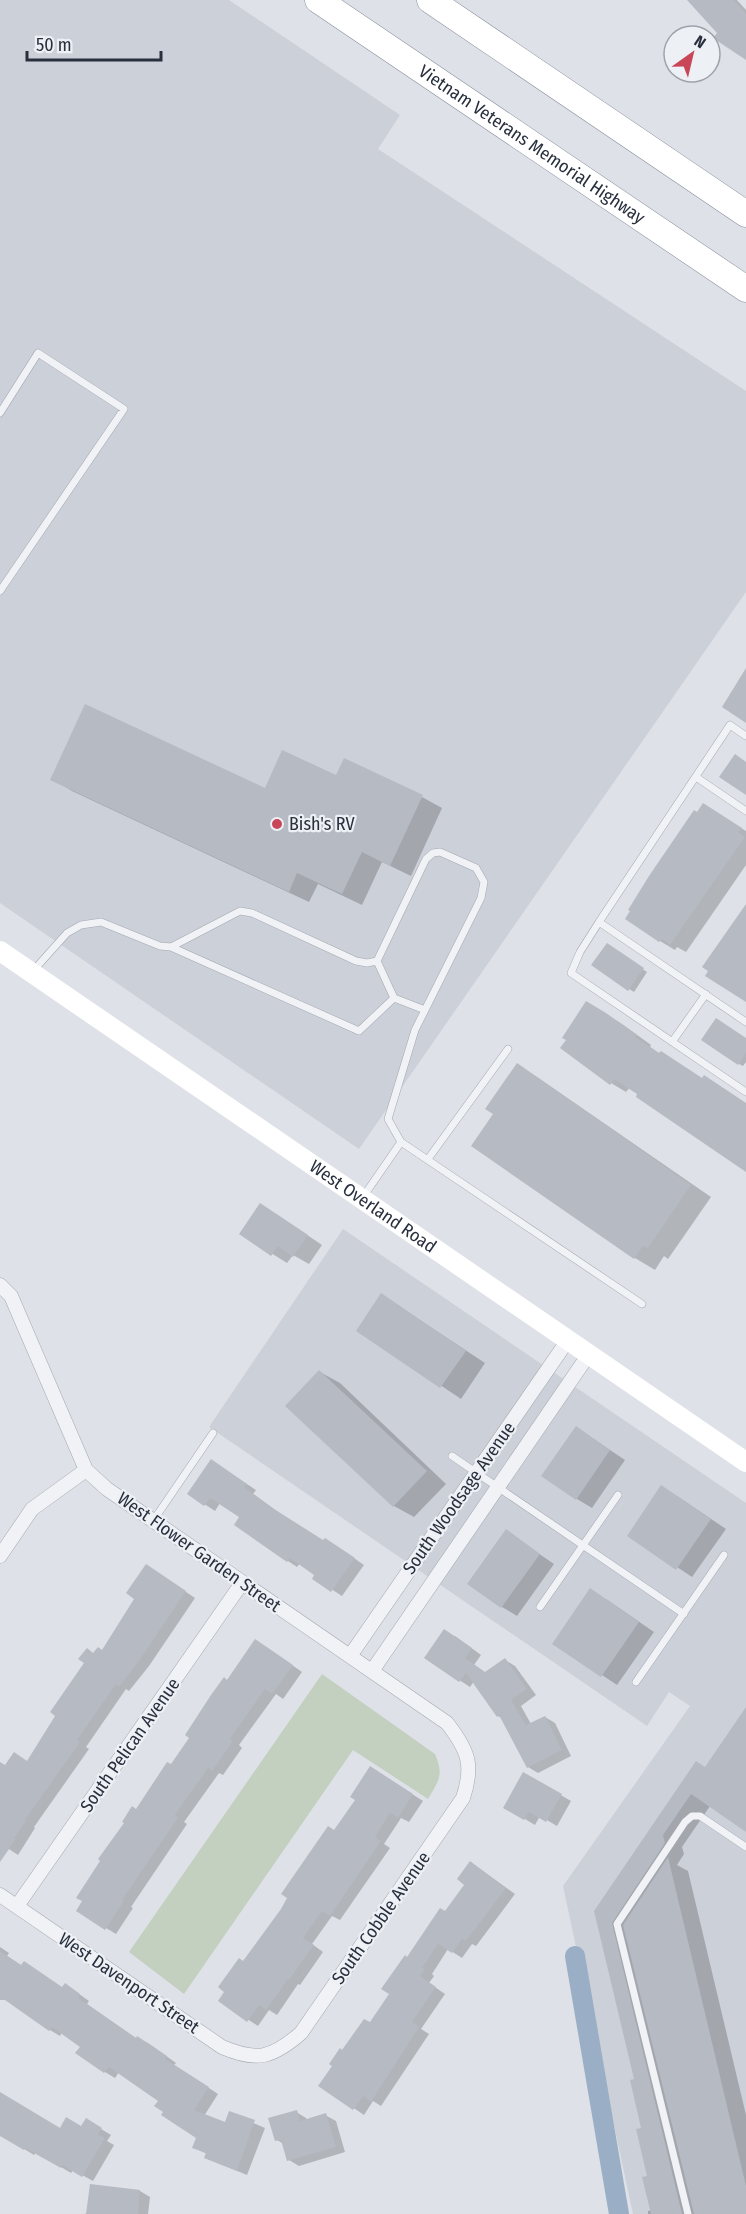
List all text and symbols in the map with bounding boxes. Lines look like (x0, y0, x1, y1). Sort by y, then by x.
scale bar (27, 24, 160, 62)
north arrow (662, 24, 722, 84)
text: N (691, 31, 709, 53)
text: 50 m (36, 34, 72, 56)
street label: Vietnam Veterans Memorial Highway (415, 60, 649, 229)
place label: Bish's RV (289, 813, 355, 835)
marker: Bish's RV (270, 817, 284, 831)
street label: West Overland Road (305, 1155, 440, 1258)
street label: South Woodsage Avenue (398, 1418, 520, 1578)
street label: West Flower Garden Street (113, 1487, 285, 1617)
street label: South Pelican Avenue (75, 1674, 185, 1816)
street label: South Cobble Avenue (327, 1847, 435, 1988)
street label: West Davenport Street (55, 1928, 204, 2038)

